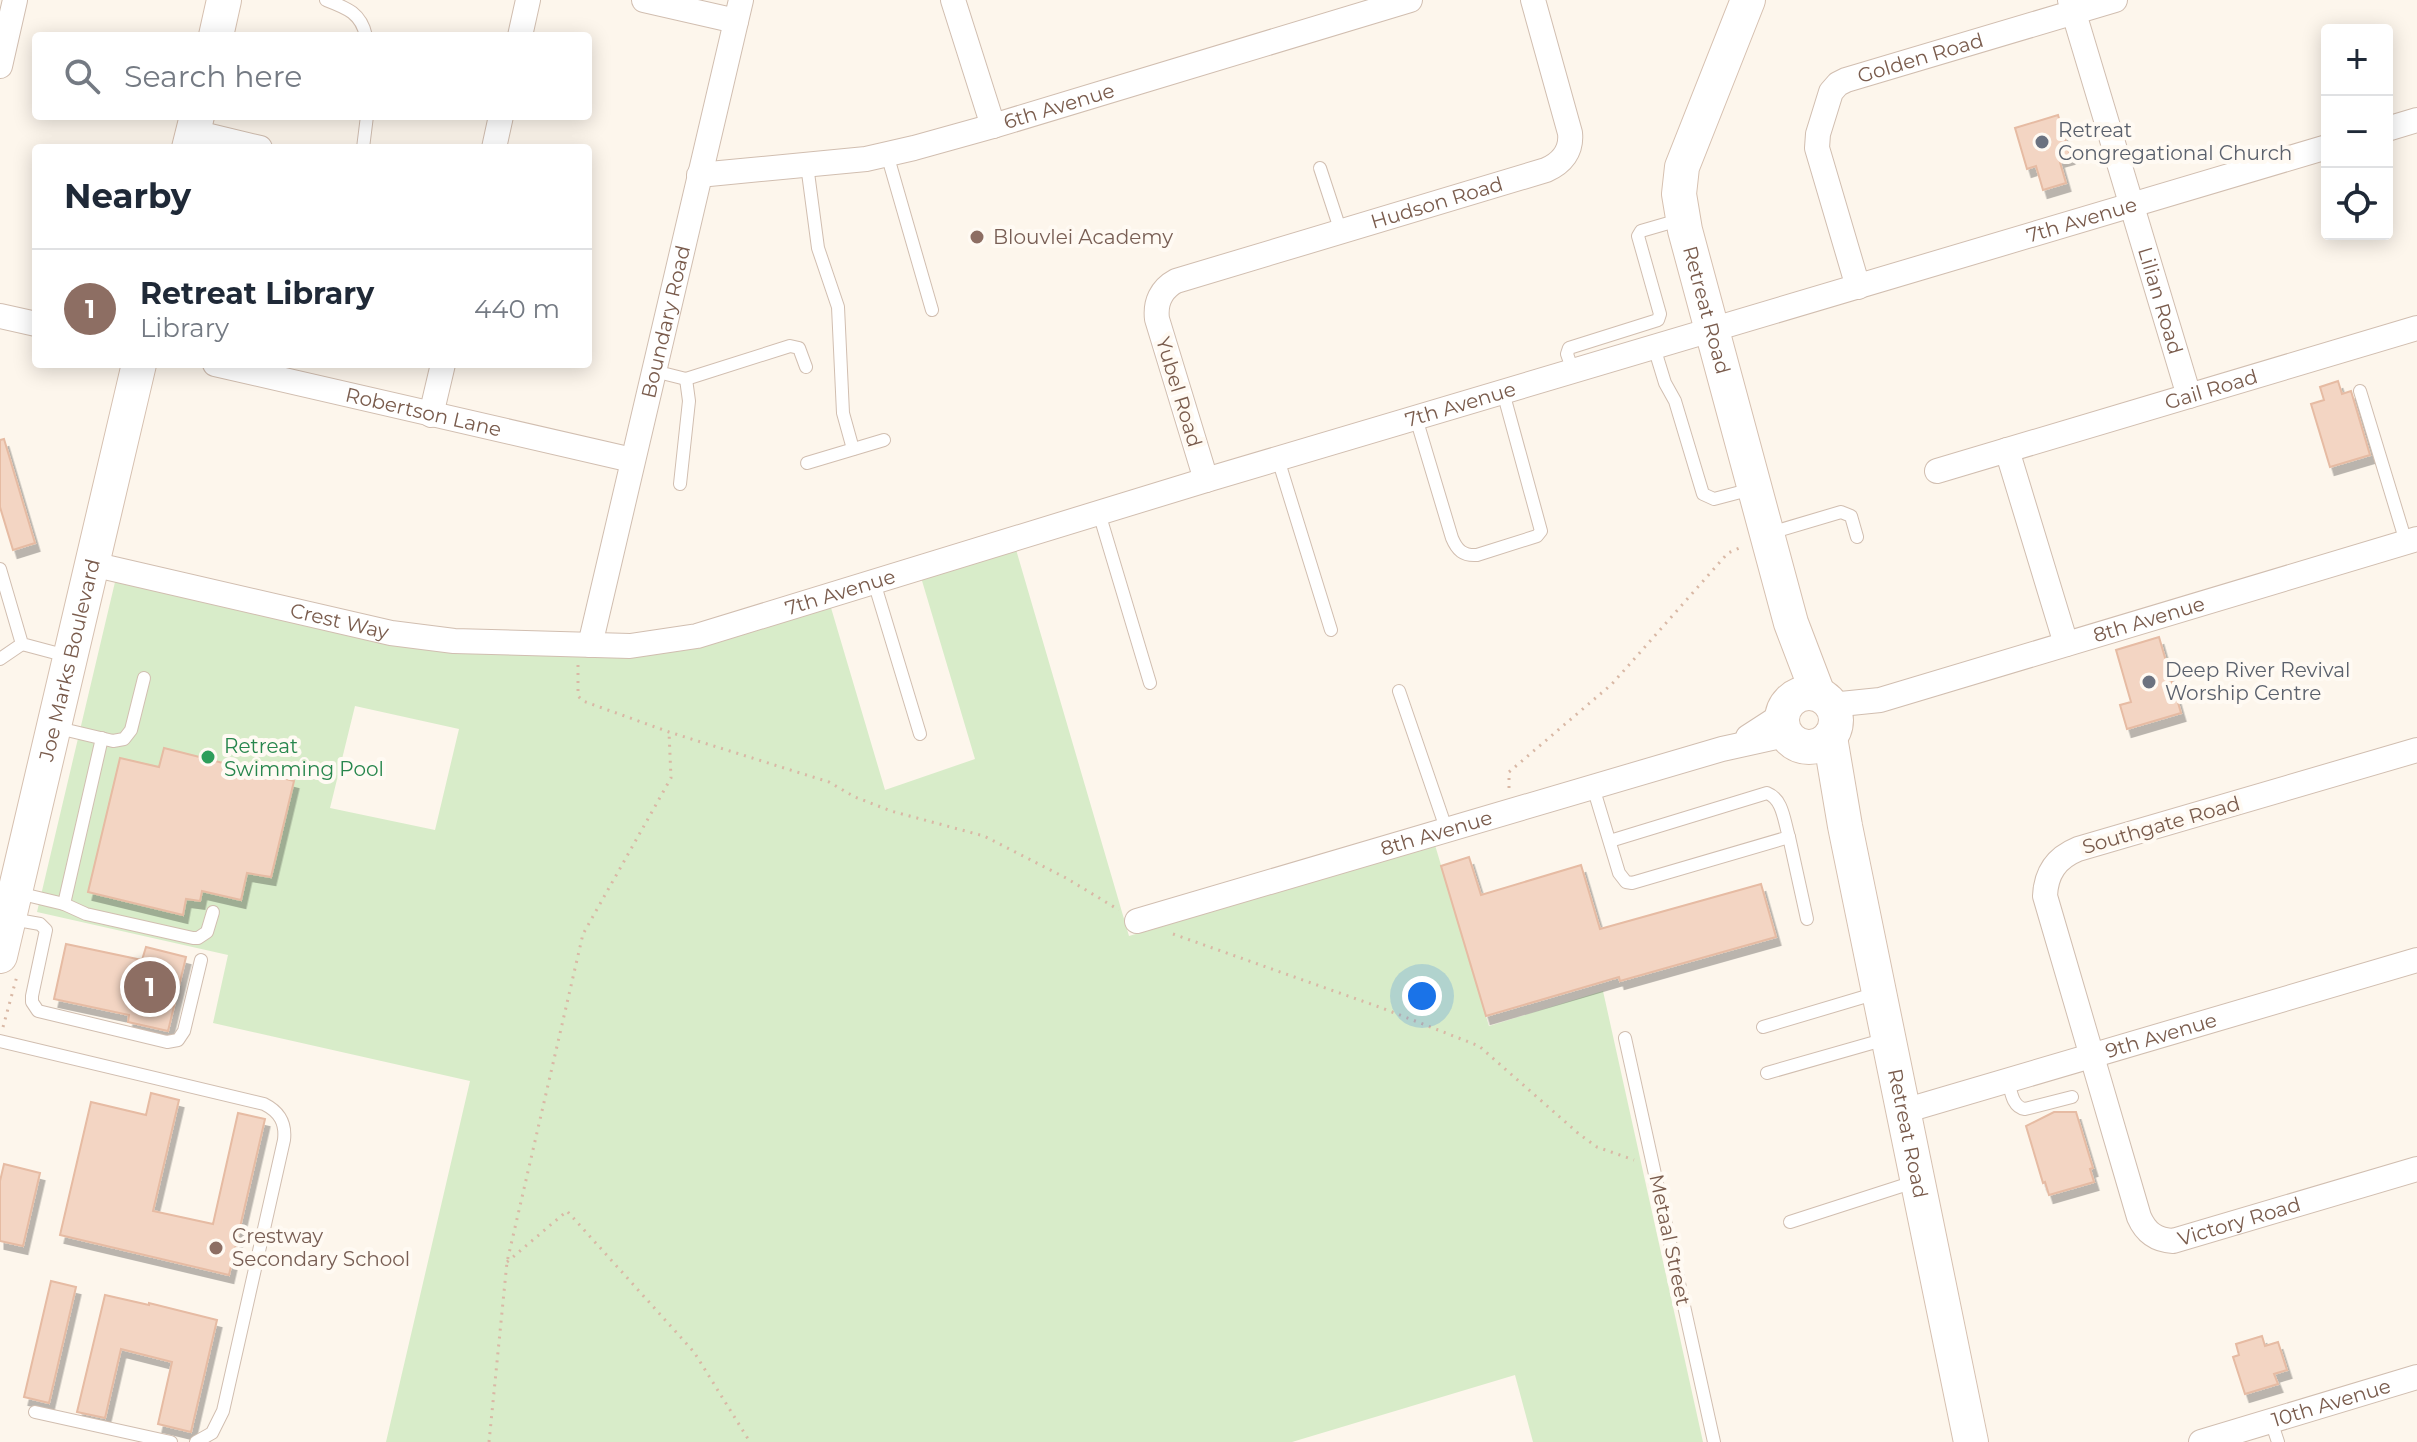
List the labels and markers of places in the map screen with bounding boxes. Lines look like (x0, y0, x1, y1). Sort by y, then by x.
place label: Retreat Congregational Church (2058, 118, 2292, 165)
marker: Retreat Congregational Church (2033, 133, 2051, 151)
place label: Blouvlei Academy (993, 225, 1173, 249)
marker: Blouvlei Academy (968, 228, 986, 246)
place label: Deep River Revival Worship Centre (2165, 658, 2350, 705)
marker: Deep River Revival Worship Centre (2140, 673, 2158, 691)
place label: Retreat Swimming Pool (224, 734, 384, 781)
marker: Retreat Swimming Pool (199, 748, 217, 766)
pin: 1 (124, 957, 176, 1017)
place label: Crestway Secondary School (232, 1224, 410, 1271)
marker: Crestway Secondary School (207, 1239, 225, 1257)

